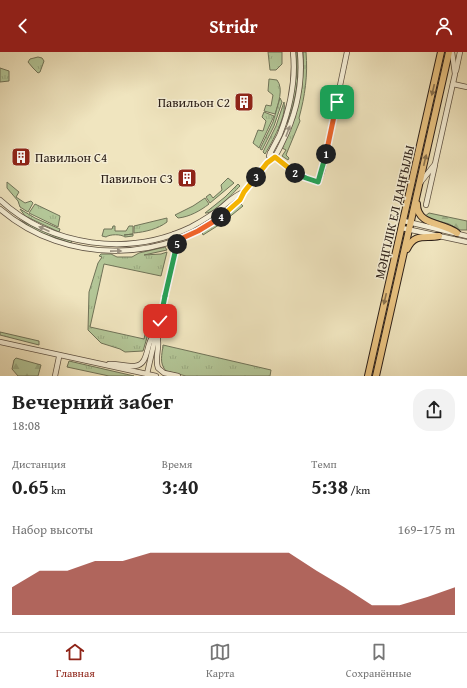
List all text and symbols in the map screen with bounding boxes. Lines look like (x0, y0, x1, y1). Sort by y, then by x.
text: Stridr (209, 13, 258, 40)
icon: back (12, 15, 34, 37)
icon: person (433, 15, 455, 37)
one-way arrow (429, 84, 435, 96)
pin (320, 85, 354, 119)
building icon: Павильон С2 (233, 91, 255, 113)
icon: arrive (326, 91, 348, 113)
place label: Павильон С2 (158, 93, 230, 112)
one-way arrow (285, 124, 291, 136)
street label: МӘҢГІЛІК ЕЛ ДАҢҒЫЛЫ (370, 143, 419, 281)
pin: 1 (316, 144, 336, 164)
building icon: Павильон С4 (10, 146, 32, 168)
text: 1 (323, 146, 329, 162)
place label: Павильон С4 (35, 148, 107, 167)
one-way arrow (422, 154, 428, 167)
pin: 2 (285, 163, 305, 183)
text: 2 (292, 165, 298, 181)
building icon: Павильон С3 (176, 167, 198, 189)
pin: 3 (246, 167, 266, 187)
place label: Павильон С3 (101, 169, 173, 188)
text: 3 (253, 169, 259, 185)
pin: 4 (211, 207, 231, 227)
text: 4 (218, 209, 224, 225)
one-way arrow (38, 225, 50, 231)
pin: 5 (167, 234, 187, 254)
text: 5 (174, 236, 180, 252)
one-way arrow (110, 248, 123, 254)
one-way arrow (382, 293, 388, 305)
pin (143, 304, 177, 338)
icon: check (149, 310, 171, 332)
text: Вечерний забег (12, 385, 173, 417)
button: share (413, 389, 455, 431)
text: 18:08 (12, 416, 40, 435)
text: Дистанция (12, 456, 66, 472)
text: Время (162, 456, 192, 472)
text: Темп (311, 456, 337, 472)
text: 0.65 (12, 472, 49, 501)
text: 3:40 (162, 472, 198, 501)
text: 5:38 (311, 472, 348, 501)
text: km (49, 482, 66, 498)
text: /km (348, 482, 370, 498)
text: Набор высоты (12, 520, 93, 539)
text: 169–175 m (398, 520, 455, 539)
tab: Главная (56, 641, 95, 681)
tab: Карта (206, 641, 235, 681)
tab: Сохранённые (346, 641, 411, 681)

